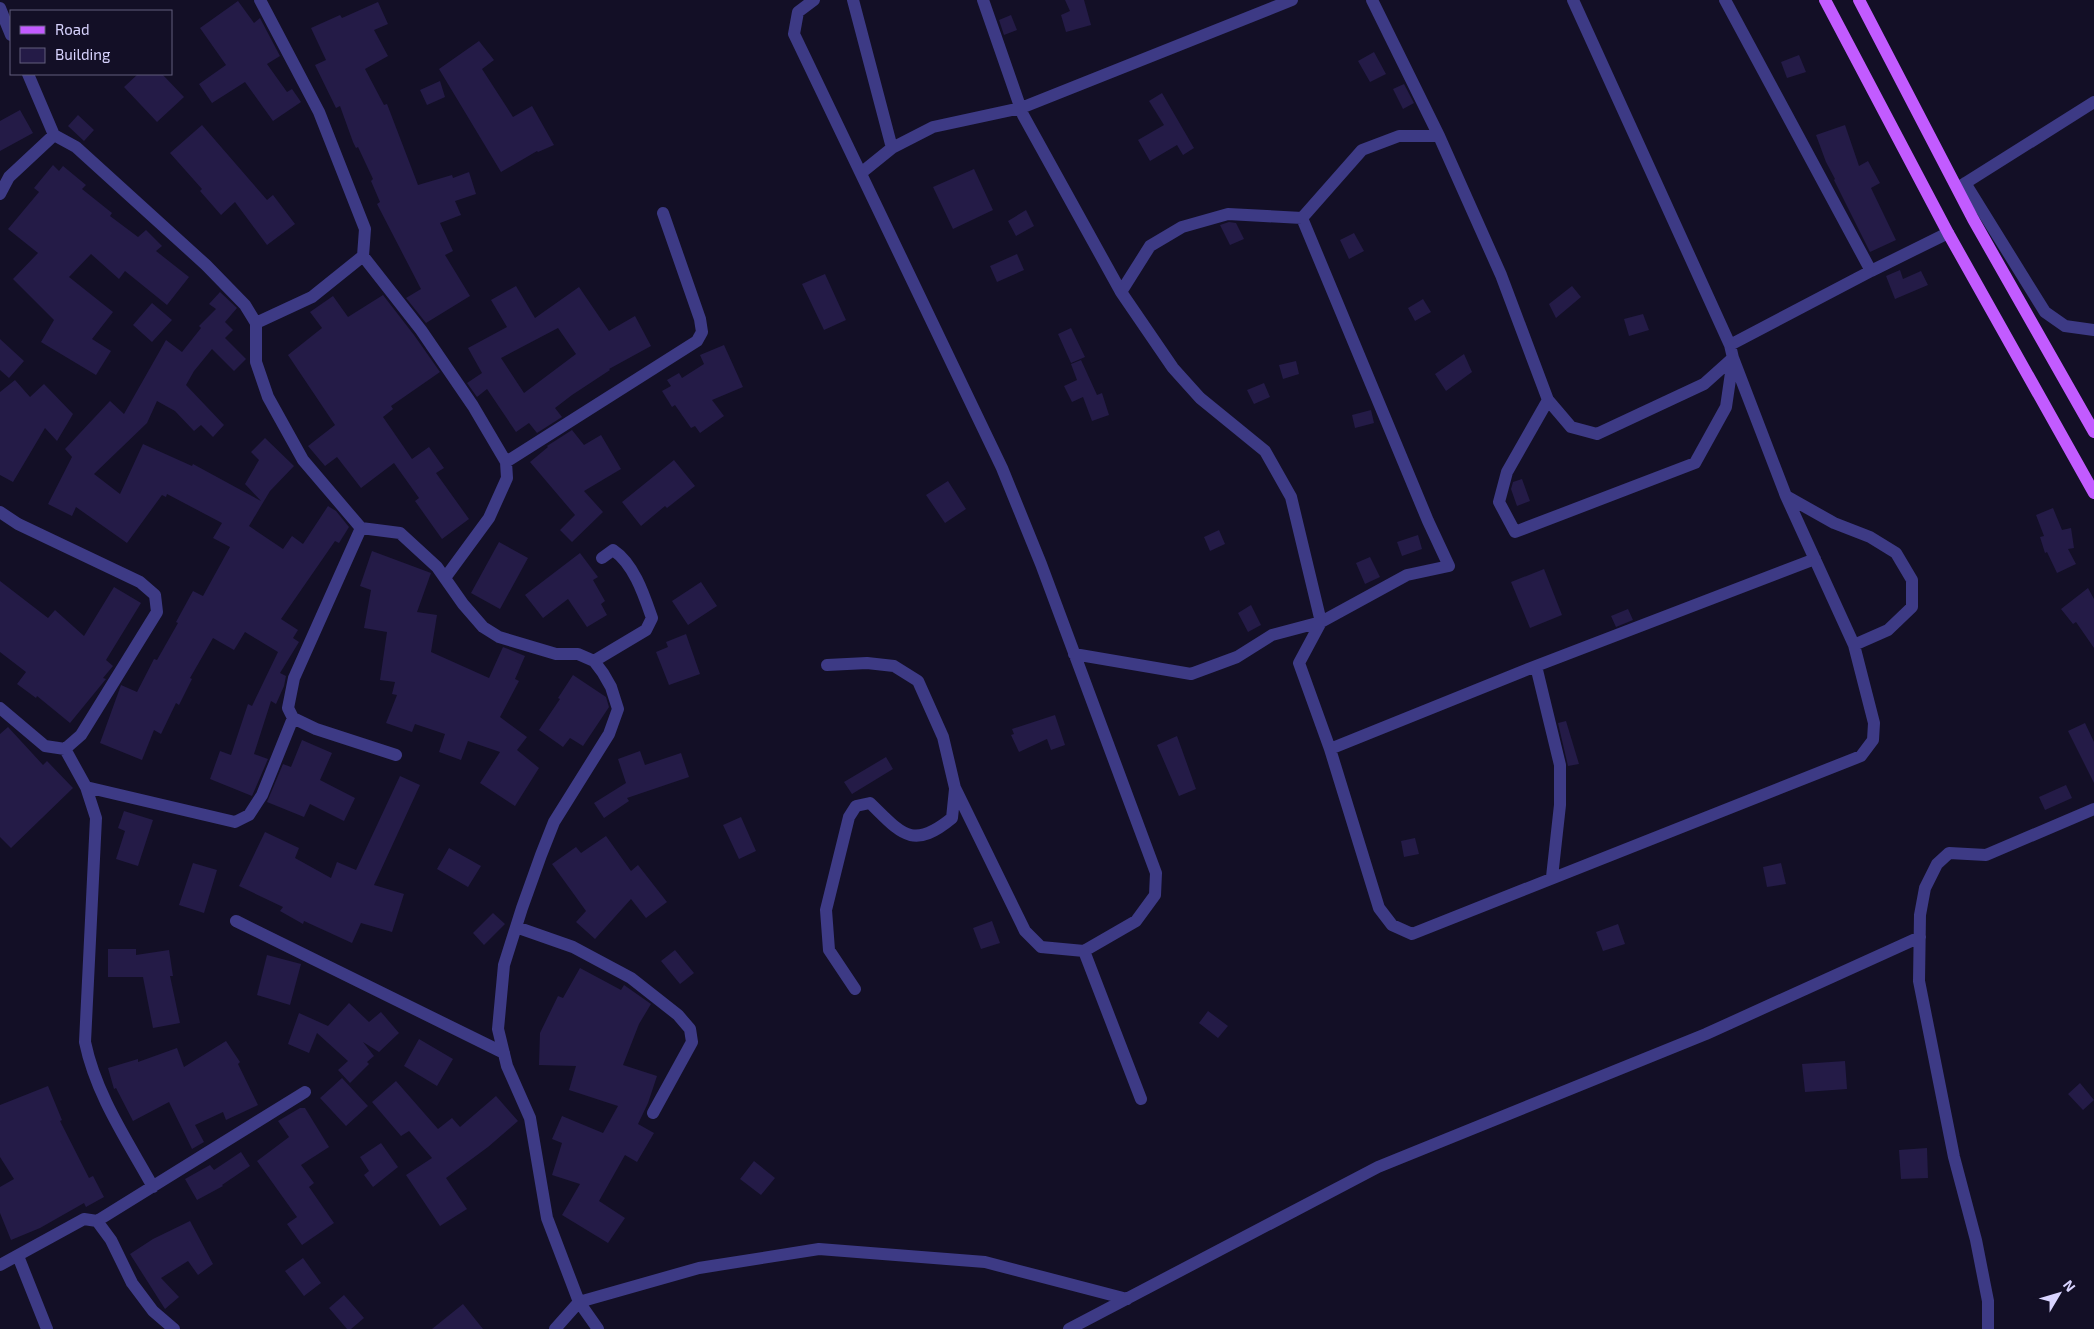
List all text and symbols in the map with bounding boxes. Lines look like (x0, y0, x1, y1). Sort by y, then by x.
legend (10, 10, 172, 75)
text: Road (55, 20, 90, 38)
text: Building (55, 45, 111, 63)
north arrow (2034, 1269, 2084, 1319)
text: N (2060, 1276, 2079, 1295)

